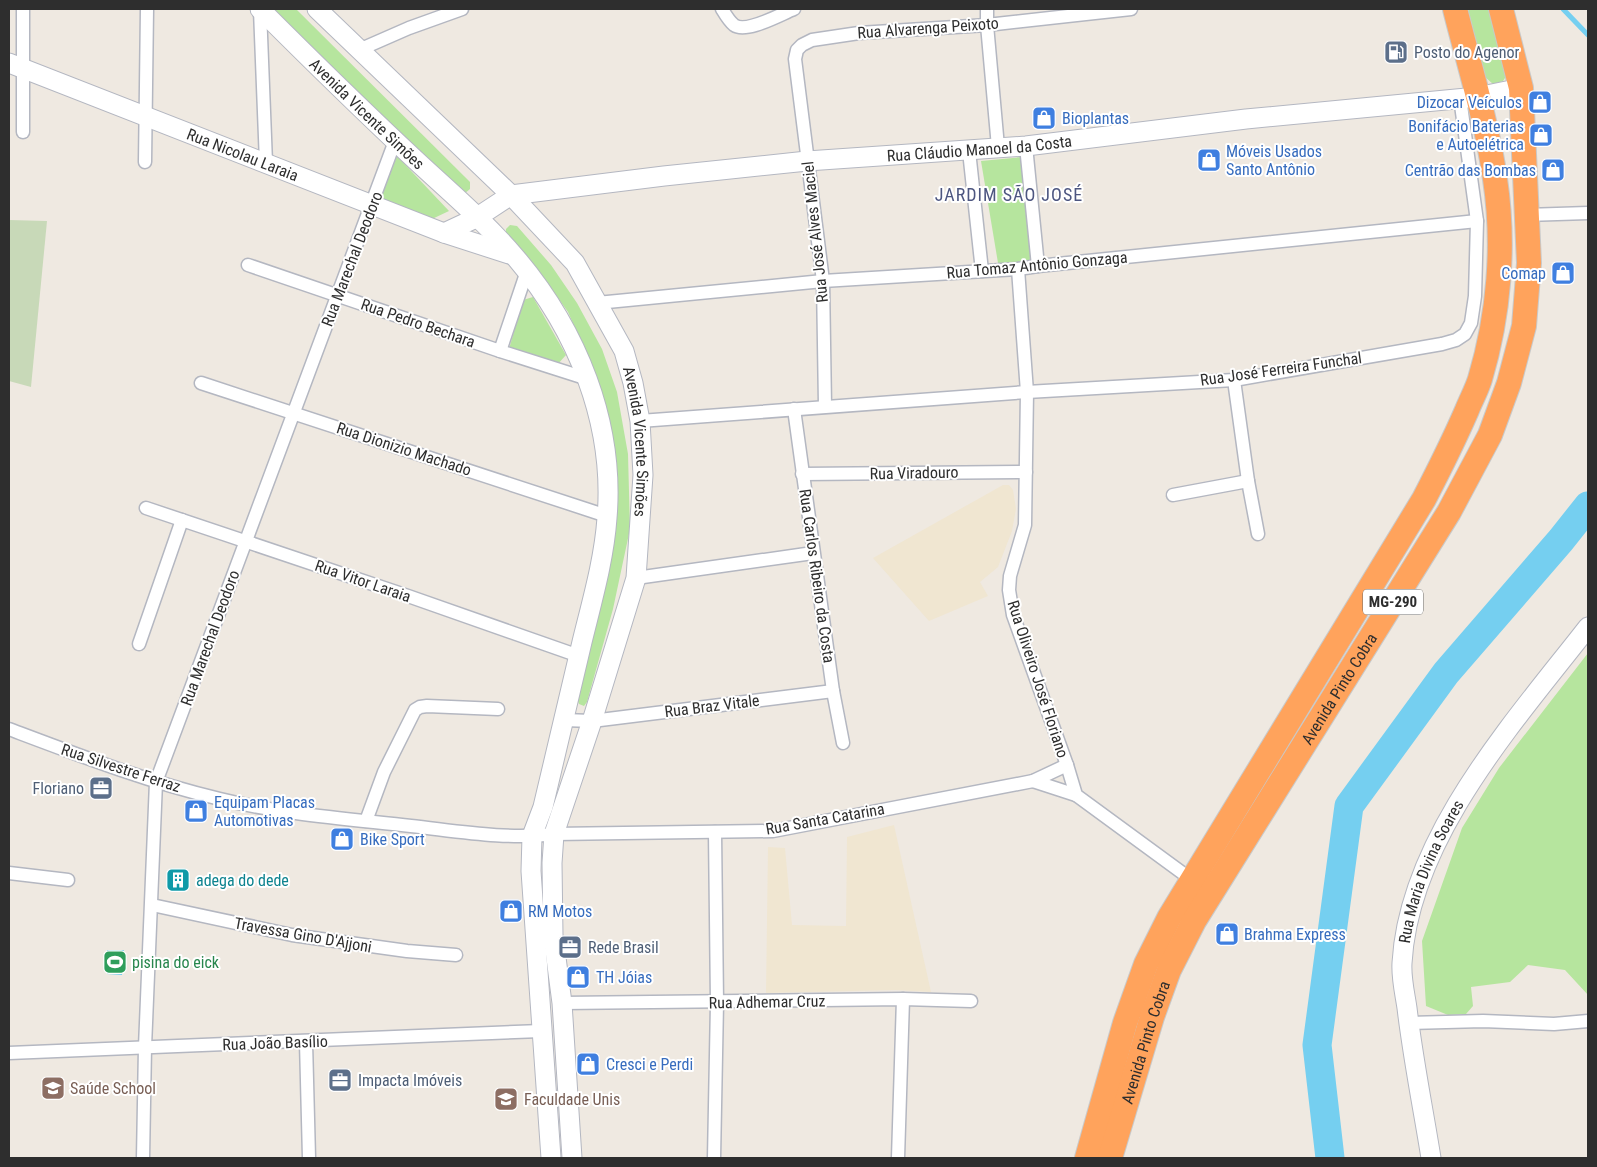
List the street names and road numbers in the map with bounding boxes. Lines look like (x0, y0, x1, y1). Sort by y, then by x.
street label: Rua Alvarenga Peixoto (857, 14, 999, 42)
street label: Avenida Vicente Simões (306, 54, 429, 173)
street label: Rua Nicolau Laraia (184, 124, 301, 185)
street label: Rua Cláudio Manoel da Costa (886, 131, 1073, 165)
street label: Rua José Alves Maciel (798, 160, 832, 304)
street label: Rua Marechal Deodoro (317, 189, 387, 329)
street label: Rua Tomaz Antônio Gonzaga (946, 248, 1128, 282)
street label: Rua Pedro Bechara (358, 295, 478, 351)
street label: Rua José Ferreira Funchal (1199, 348, 1363, 390)
street label: Avenida Vicente Simões (619, 364, 653, 518)
street label: Rua Dionizio Machado (334, 418, 474, 480)
street label: Rua Viradouro (869, 463, 959, 483)
street label: Rua Carlos Ribeiro da Costa (795, 488, 839, 664)
street label: Rua Vitor Laraia (313, 556, 413, 606)
street label: Rua Marechal Deodoro (177, 568, 243, 708)
road number: MG-290 (1363, 590, 1423, 614)
street label: Rua Oliveiro José Floriano (1004, 598, 1072, 760)
street label: Avenida Pinto Cobra (1297, 629, 1381, 748)
street label: Rua Braz Vitale (663, 691, 761, 721)
street label: Rua Silvestre Ferraz (59, 740, 183, 796)
street label: Rua Maria Divina Soares (1395, 796, 1467, 944)
street label: Rua Santa Catarina (764, 799, 886, 839)
street label: Travessa Gino D'Ajjoni (233, 914, 373, 956)
street label: Avenida Pinto Cobra (1117, 978, 1174, 1106)
street label: Rua Adhemar Cruz (708, 991, 826, 1013)
street label: Rua João Basílio (222, 1032, 328, 1054)

